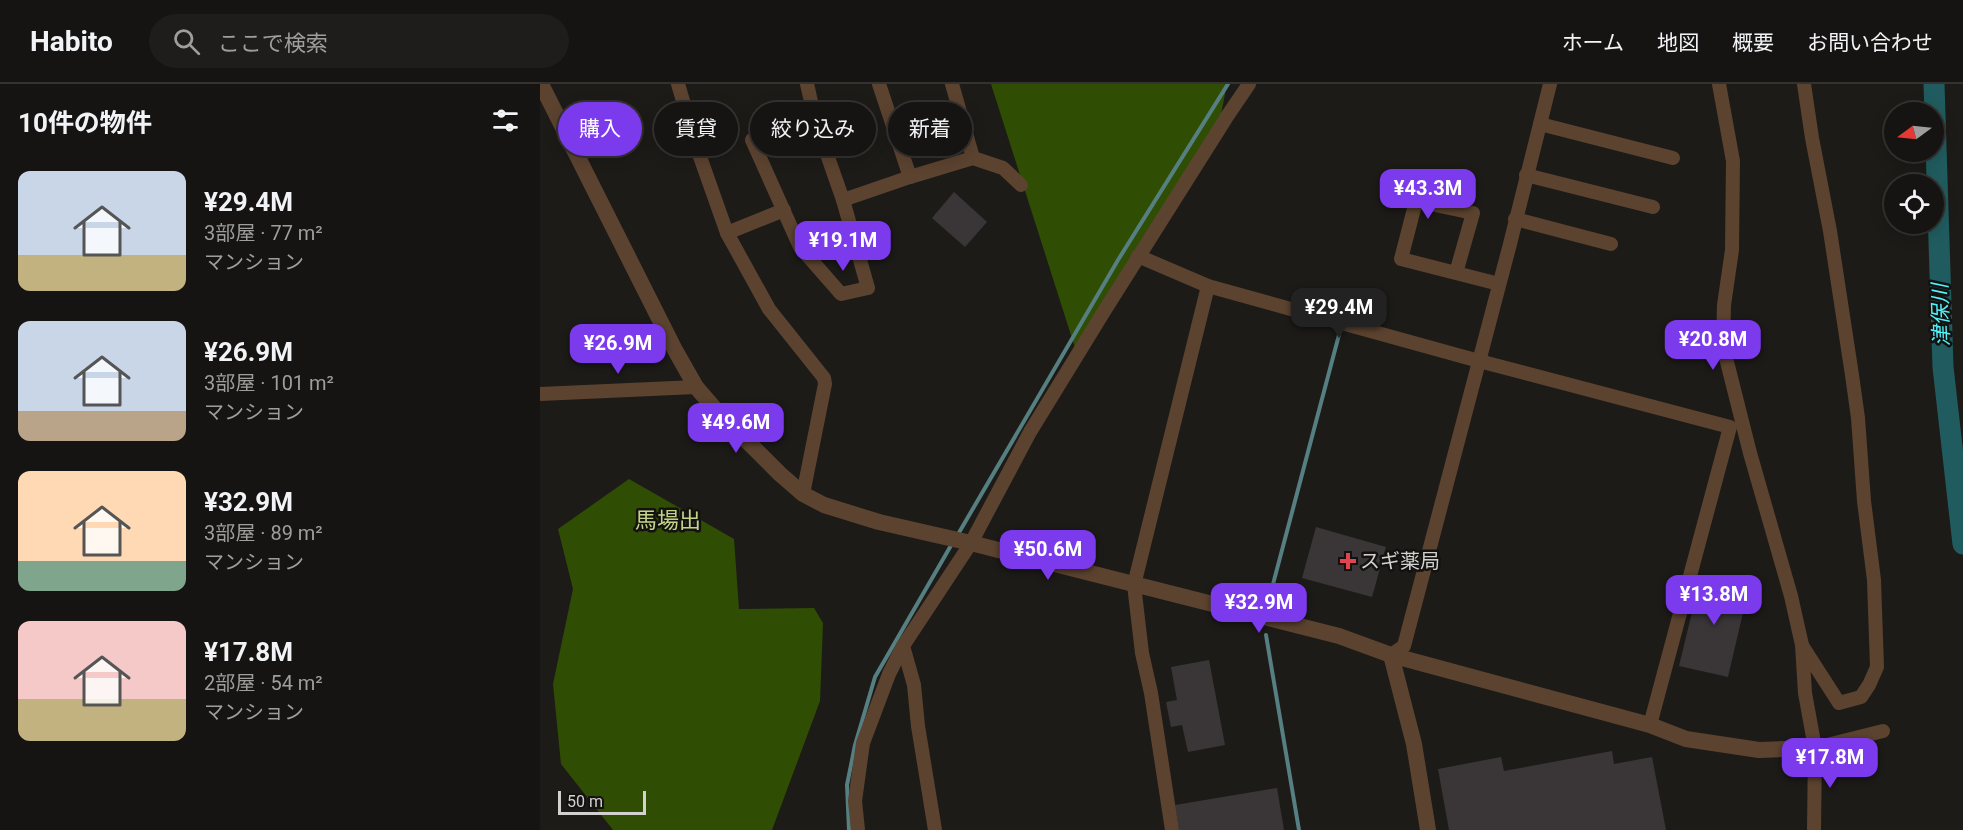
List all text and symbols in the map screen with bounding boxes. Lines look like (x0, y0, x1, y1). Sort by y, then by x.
search box (149, 14, 569, 68)
text: Habito (30, 25, 113, 58)
icon: search (170, 25, 203, 58)
text: ここで検索 (218, 31, 328, 56)
text: ホーム (1562, 31, 1624, 55)
text: 地図 (1657, 31, 1699, 55)
text: 概要 (1732, 31, 1774, 55)
text: お問い合わせ (1807, 31, 1933, 55)
chip: 購入 (558, 102, 642, 156)
chip: 賃貸 (654, 102, 738, 156)
chip: 絞り込み (750, 102, 876, 156)
chip: 新着 (888, 102, 972, 156)
north arrow (1884, 102, 1944, 162)
map controls (1884, 102, 1944, 234)
icon: filters (489, 104, 522, 137)
text: 10件の物件 (18, 108, 152, 138)
pin: ¥43.3M (1379, 169, 1477, 220)
button: locate (1884, 174, 1944, 234)
text: ¥43.3M (1394, 176, 1462, 200)
text: ¥29.4M (204, 187, 293, 217)
icon: home (66, 195, 138, 267)
text: 3部屋 · 77 m² (204, 221, 323, 245)
pin: ¥19.1M (794, 221, 892, 272)
text: ¥19.1M (809, 228, 877, 252)
text: マンション (204, 250, 304, 274)
water label: 津保川 (1928, 281, 1954, 347)
pin: ¥29.4M (1290, 288, 1388, 339)
text: ¥29.4M (1305, 295, 1373, 319)
pin: ¥20.8M (1664, 320, 1762, 371)
pin: ¥26.9M (569, 324, 667, 375)
text: ¥20.8M (1679, 327, 1747, 351)
text: ¥26.9M (584, 331, 652, 355)
text: ¥26.9M (204, 337, 293, 367)
icon: home (66, 345, 138, 417)
text: 3部屋 · 101 m² (204, 371, 334, 395)
text: マンション (204, 400, 304, 424)
pin: ¥49.6M (687, 403, 785, 454)
text: ¥49.6M (702, 410, 770, 434)
text: ¥32.9M (204, 487, 293, 517)
icon: home (66, 495, 138, 567)
district label: 馬場出 (635, 508, 701, 533)
text: 3部屋 · 89 m² (204, 521, 323, 545)
pin: ¥50.6M (999, 530, 1097, 581)
text: ¥50.6M (1014, 537, 1082, 561)
place label: スギ薬局 (1360, 549, 1440, 573)
text: マンション (204, 550, 304, 574)
marker: スギ薬局 (1341, 554, 1355, 568)
pin: ¥13.8M (1665, 575, 1763, 626)
text: ¥13.8M (1680, 582, 1748, 606)
pin: ¥32.9M (1210, 583, 1308, 634)
text: ¥32.9M (1225, 590, 1293, 614)
text: ¥17.8M (204, 637, 293, 667)
icon: home (66, 645, 138, 717)
text: 2部屋 · 54 m² (204, 671, 323, 695)
text: マンション (204, 700, 304, 724)
pin: ¥17.8M (1781, 738, 1879, 789)
text: ¥17.8M (1796, 745, 1864, 769)
scale bar (558, 788, 646, 816)
text: 50 m (567, 792, 603, 811)

